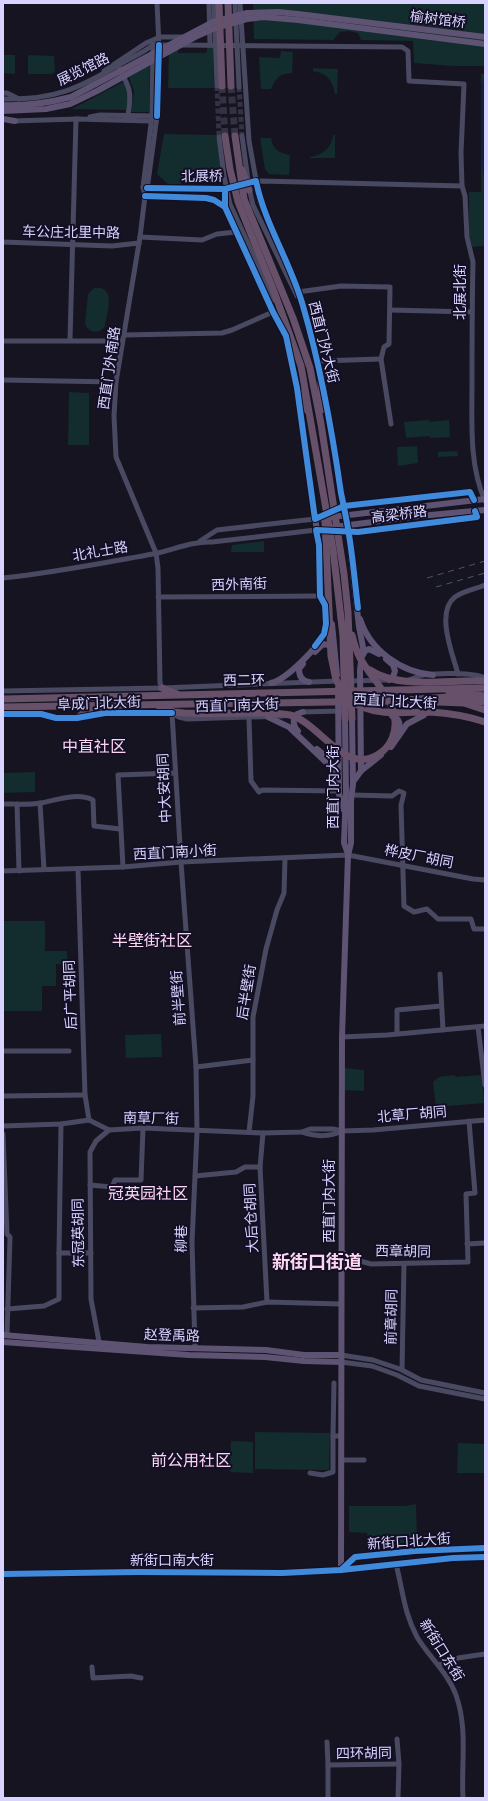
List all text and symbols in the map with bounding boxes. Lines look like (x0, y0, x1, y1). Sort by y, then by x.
street label: 榆树馆桥 (409, 8, 467, 31)
street label: 展览馆路 (54, 50, 112, 89)
street label: 北展桥 (181, 168, 223, 185)
street label: 车公庄北里中路 (22, 223, 120, 242)
street label: 北展北街 (452, 264, 469, 320)
street label: 西直门外大街 (305, 299, 342, 385)
street label: 西直门外南路 (95, 325, 124, 411)
street label: 高梁桥路 (370, 503, 428, 526)
street label: 北礼士路 (71, 538, 129, 565)
street label: 西外南街 (211, 575, 267, 594)
street label: 西二环 (223, 672, 265, 689)
street label: 西直门北大街 (353, 691, 437, 712)
street label: 阜成门北大街 (57, 694, 141, 713)
street label: 西直门南大街 (195, 696, 279, 715)
district label: 中直社区 (62, 737, 126, 756)
street label: 西直门内大街 (325, 745, 342, 829)
street label: 中大安胡同 (154, 753, 175, 823)
street label: 桦皮厂胡同 (383, 841, 455, 872)
street label: 西直门南小街 (133, 842, 217, 863)
district label: 半壁街社区 (112, 931, 192, 950)
street label: 后广平胡同 (61, 960, 80, 1030)
street label: 后半壁街 (234, 963, 259, 1021)
street label: 前半壁街 (168, 969, 189, 1026)
street label: 北草厂胡同 (376, 1103, 448, 1126)
street label: 南草厂街 (123, 1110, 179, 1127)
street label: 西直门内大街 (321, 1159, 338, 1243)
street label: 大后仓胡同 (241, 1183, 262, 1253)
district label: 冠英园社区 (108, 1184, 188, 1203)
street label: 东冠英胡同 (69, 1198, 88, 1268)
street label: 柳巷 (173, 1225, 190, 1253)
street label: 西章胡同 (375, 1243, 431, 1260)
district label: 新街口街道 (272, 1251, 362, 1273)
street label: 前章胡同 (383, 1289, 400, 1345)
street label: 赵登禹路 (143, 1326, 200, 1345)
district label: 前公用社区 (151, 1451, 231, 1470)
street label: 新街口北大街 (367, 1530, 452, 1553)
street label: 新街口南大街 (130, 1552, 214, 1569)
street label: 新街口东街 (416, 1616, 467, 1684)
street label: 四环胡同 (336, 1745, 392, 1762)

